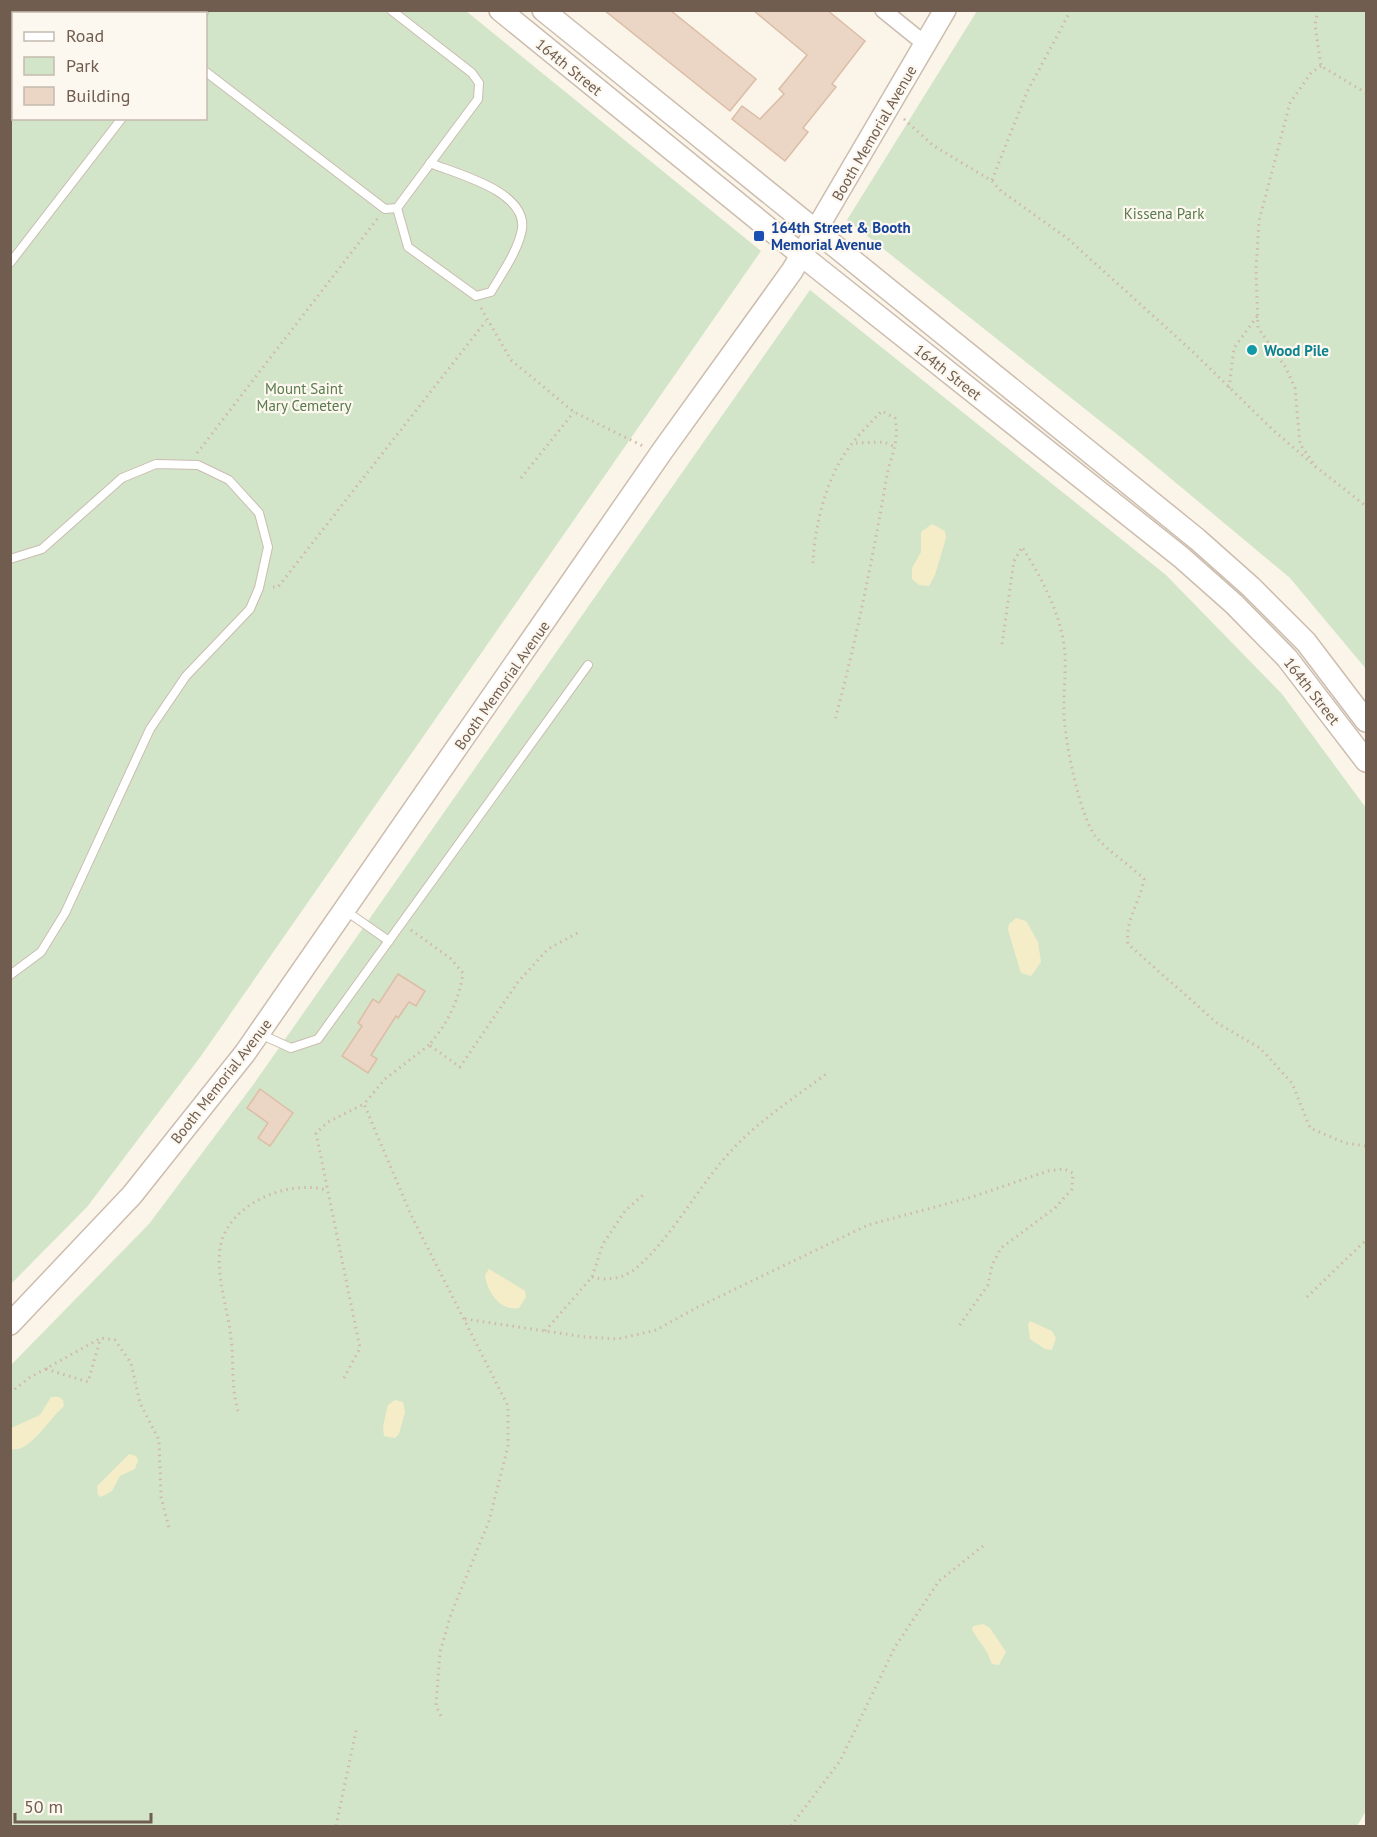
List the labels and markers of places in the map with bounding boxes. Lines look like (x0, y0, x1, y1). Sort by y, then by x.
place label: 164th Street & Booth Memorial Avenue (771, 218, 911, 254)
marker: 164th Street & Booth Memorial Avenue (752, 229, 766, 243)
place label: Wood Pile (1264, 341, 1329, 360)
marker: Wood Pile (1245, 343, 1259, 357)

